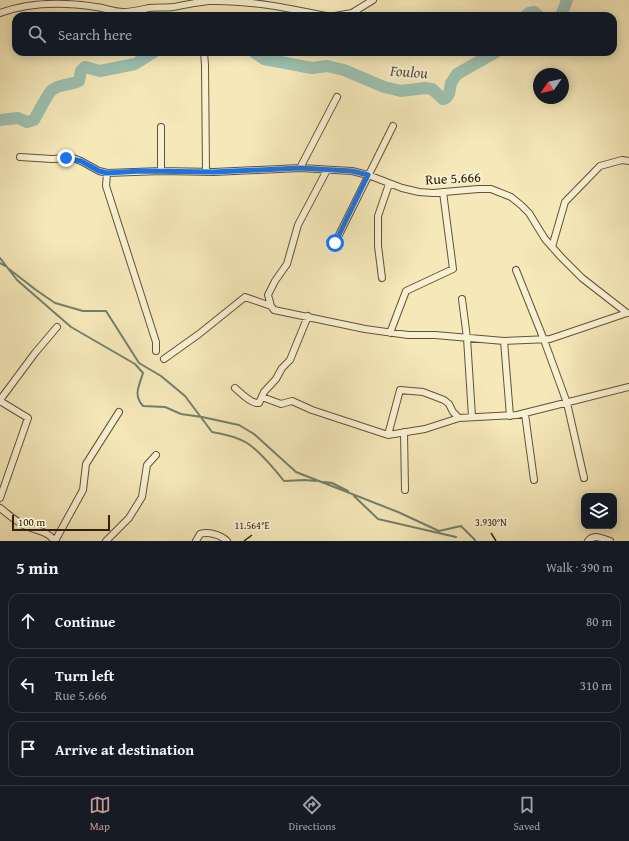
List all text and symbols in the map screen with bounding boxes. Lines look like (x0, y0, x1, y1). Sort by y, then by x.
search box (12, 12, 617, 56)
icon: search (26, 23, 48, 45)
text: Search here (58, 24, 132, 45)
water label: Foulou (388, 60, 429, 83)
north arrow (533, 68, 569, 104)
route end (57, 149, 75, 167)
street label: Rue 5.666 (425, 167, 482, 189)
route start (326, 234, 344, 252)
map controls (581, 493, 617, 529)
button: layers (581, 493, 617, 529)
scale bar (12, 513, 110, 532)
text: 100 m (18, 514, 45, 530)
text: 3.930°N (475, 515, 507, 530)
text: 11.564°E (234, 518, 270, 533)
text: 5 min (16, 555, 58, 580)
text: Walk · 390 m (546, 558, 613, 577)
icon: ahead (17, 610, 39, 632)
text: Continue (55, 611, 116, 632)
text: 80 m (586, 612, 612, 631)
text: Turn left (55, 665, 114, 686)
icon: left (17, 674, 39, 696)
text: 310 m (580, 676, 612, 695)
text: Rue 5.666 (55, 686, 107, 705)
icon: arrive (17, 738, 39, 760)
text: Arrive at destination (55, 739, 194, 760)
tab: Map (89, 794, 111, 834)
tab: Directions (289, 794, 336, 834)
tab: Saved (513, 794, 540, 834)

